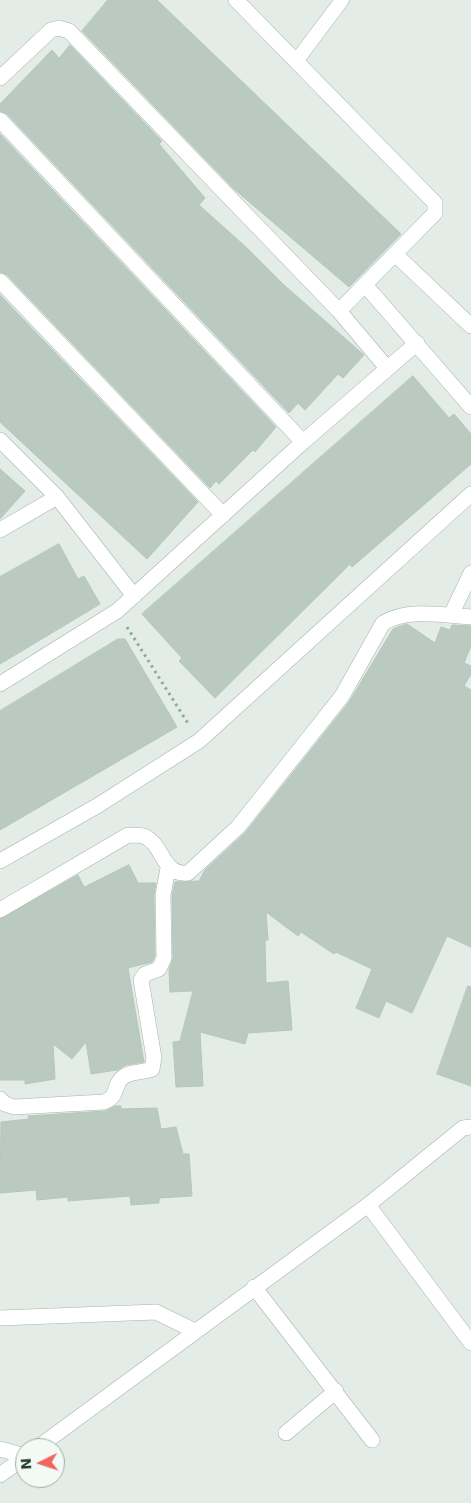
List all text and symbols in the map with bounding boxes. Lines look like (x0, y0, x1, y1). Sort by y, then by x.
north arrow (15, 1438, 65, 1488)
text: N (18, 1458, 34, 1470)

